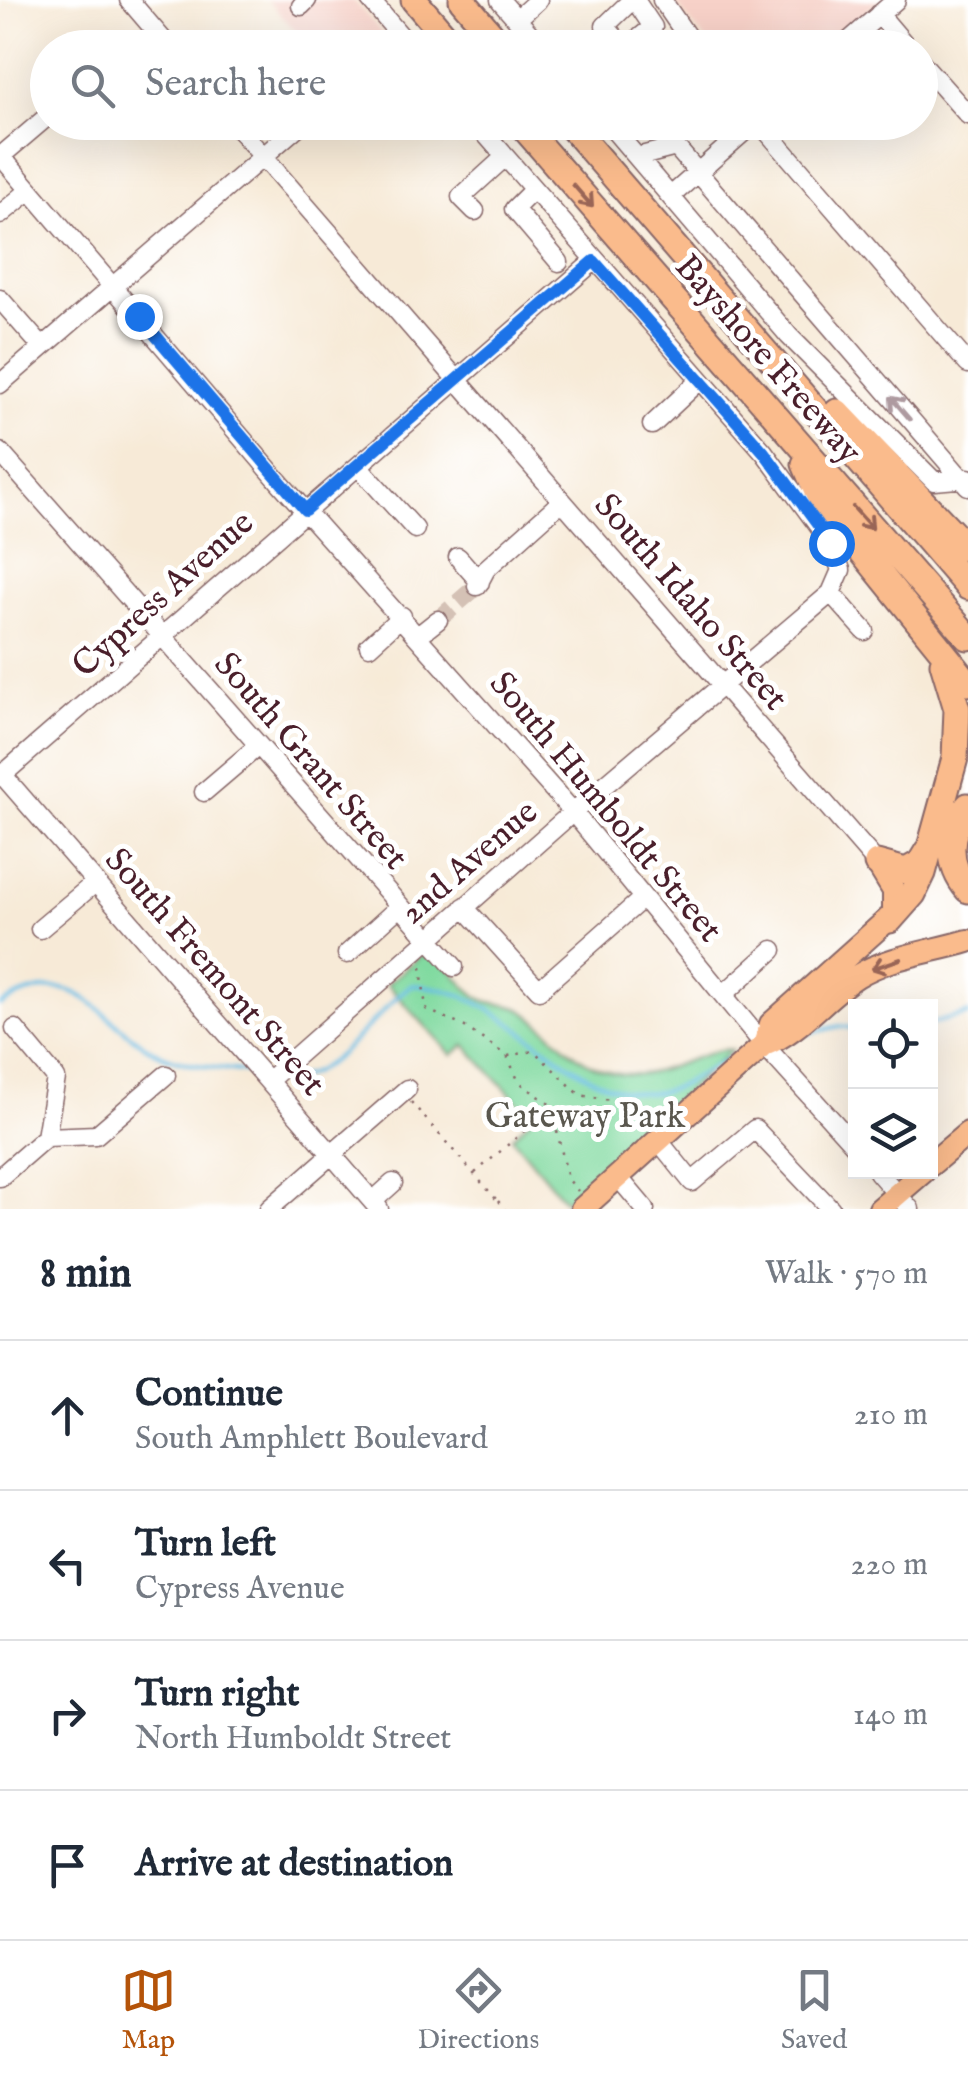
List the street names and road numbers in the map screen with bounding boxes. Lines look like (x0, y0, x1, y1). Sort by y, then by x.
street label: Bayshore Freeway (664, 246, 871, 474)
street label: South Idaho Street (583, 485, 797, 721)
street label: Cypress Avenue (63, 501, 264, 688)
street label: South Grant Street (203, 643, 417, 880)
street label: South Humboldt Street (479, 663, 732, 952)
street label: 2nd Avenue (391, 791, 548, 935)
street label: South Fremont Street (94, 839, 334, 1106)

